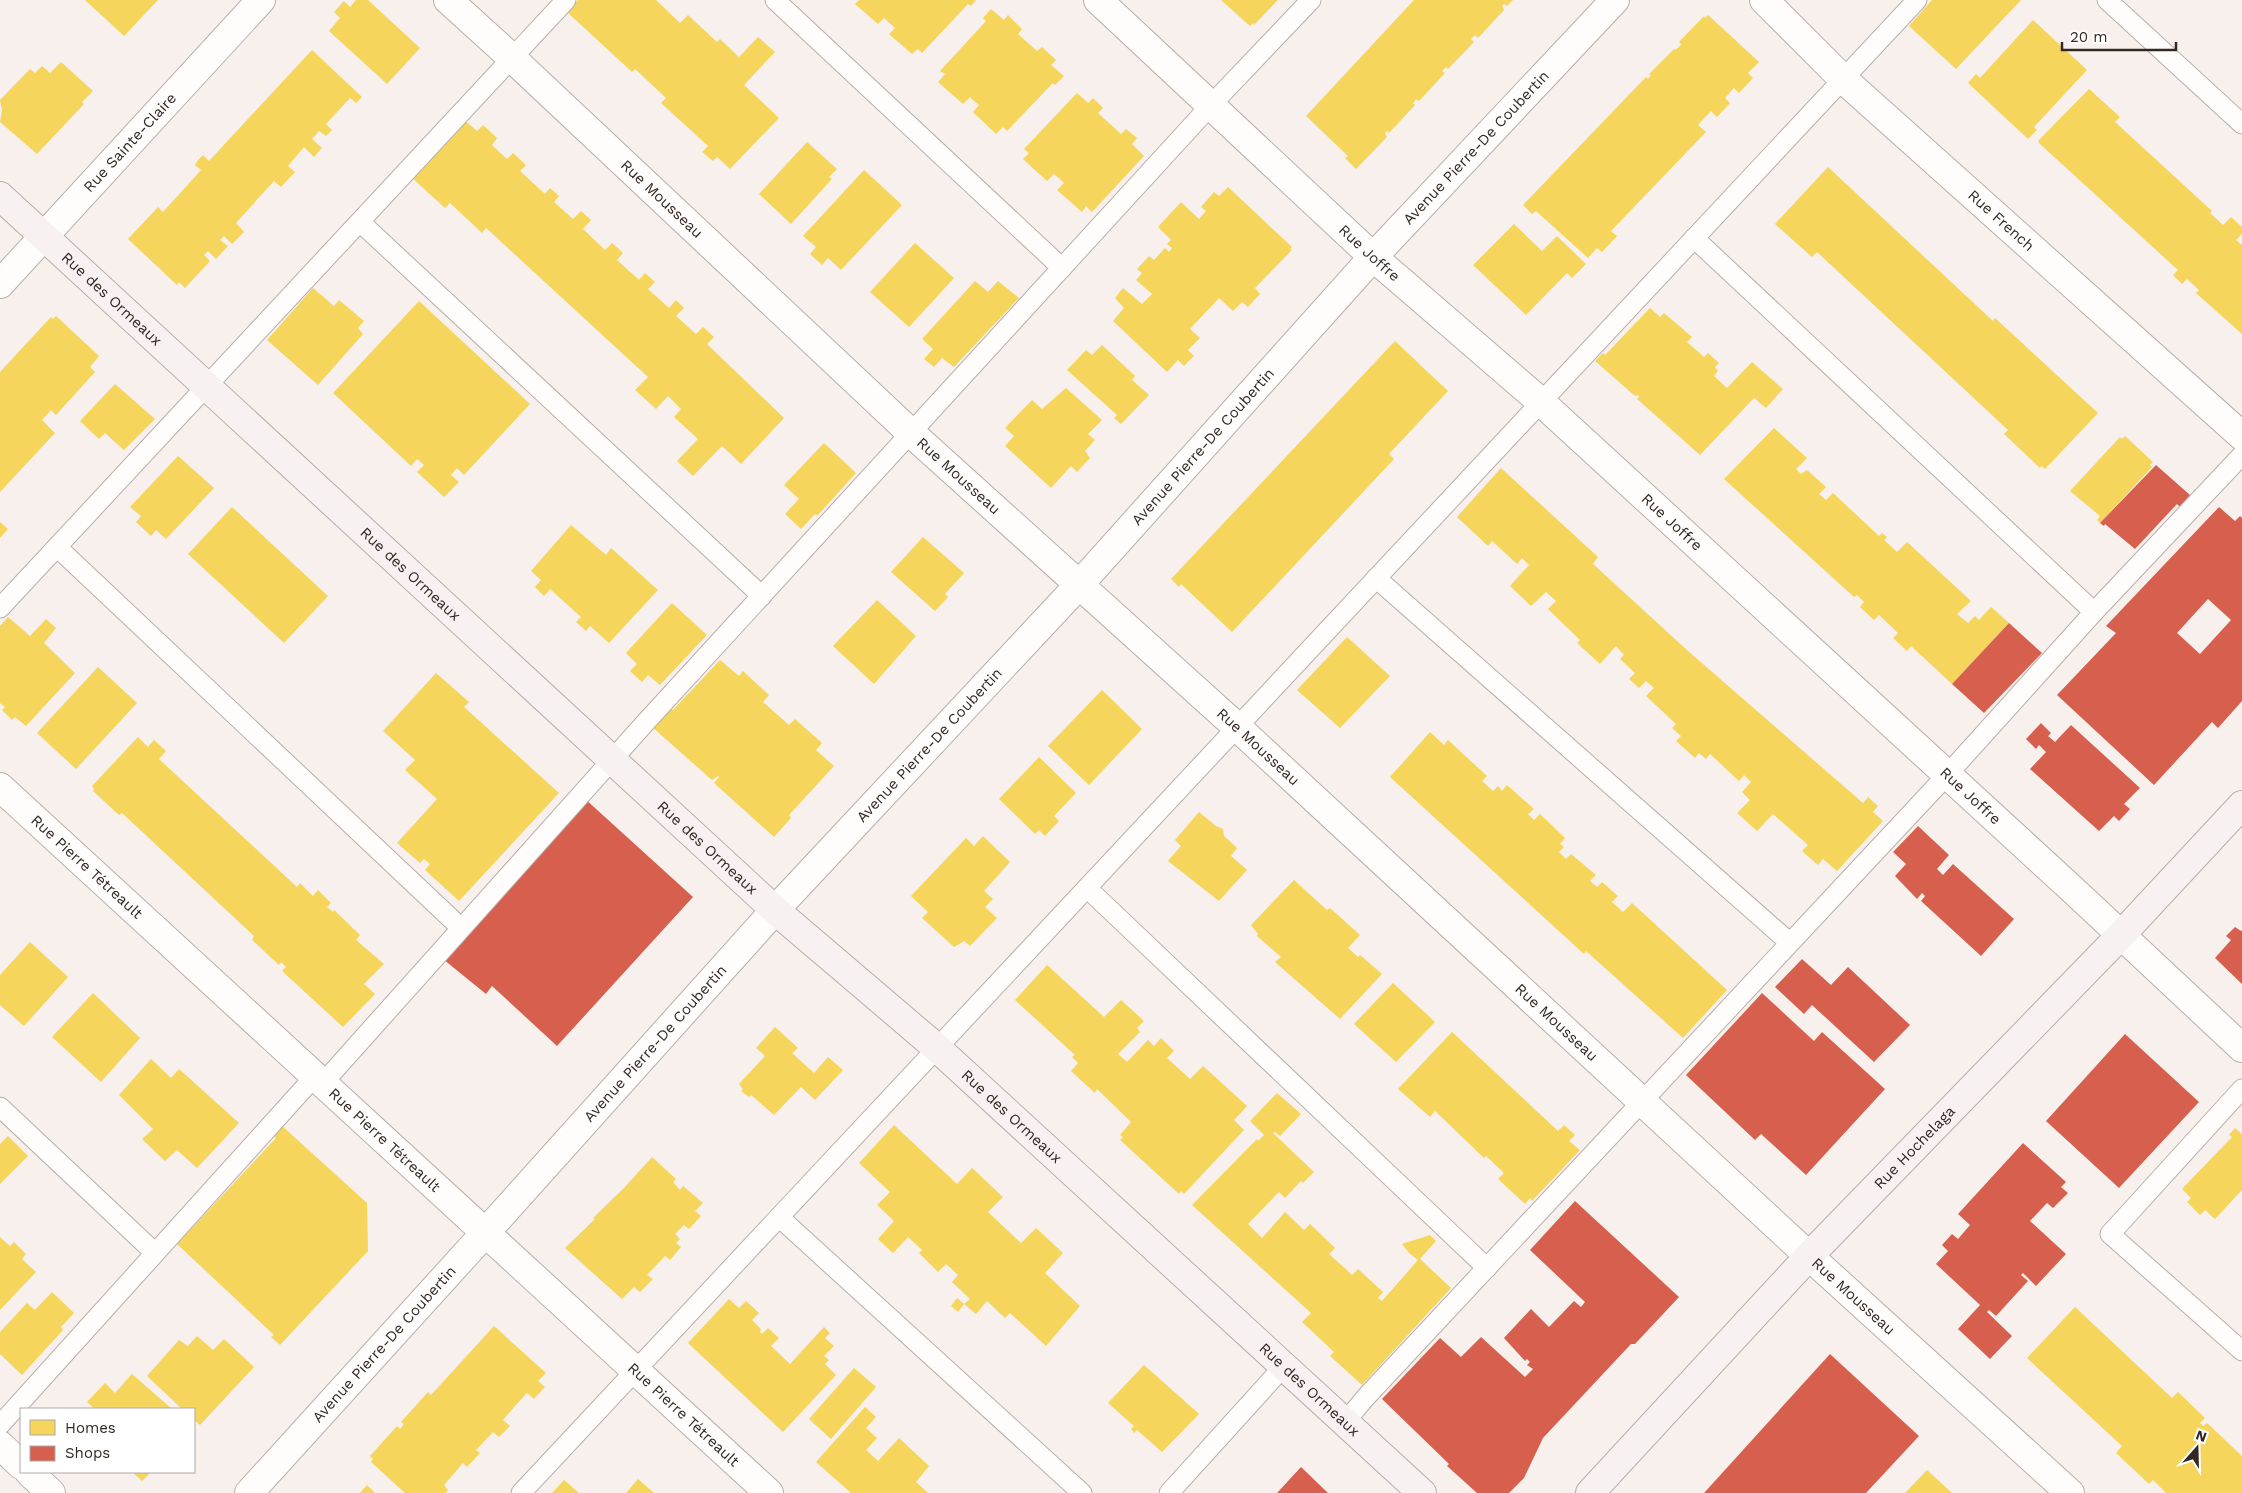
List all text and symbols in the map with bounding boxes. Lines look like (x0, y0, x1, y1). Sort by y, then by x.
scale bar (2062, 20, 2176, 52)
text: 20 m (2070, 28, 2108, 46)
street label: Avenue Pierre-De Coubertin (1399, 67, 1553, 228)
street label: Rue Sainte-Claire (80, 89, 180, 196)
street label: Rue Mousseau (617, 156, 707, 242)
street label: Rue French (1964, 186, 2038, 255)
street label: Rue Joffre (1335, 221, 1404, 285)
street label: Rue des Ormeaux (58, 248, 166, 350)
street label: Avenue Pierre-De Coubertin (1128, 364, 1278, 529)
street label: Rue Mousseau (913, 434, 1004, 518)
street label: Rue Joffre (1638, 490, 1706, 554)
street label: Rue des Ormeaux (356, 523, 464, 625)
street label: Avenue Pierre-De Coubertin (853, 664, 1006, 826)
street label: Rue Mousseau (1213, 704, 1303, 789)
street label: Rue Joffre (1936, 764, 2005, 828)
street label: Rue des Ormeaux (654, 797, 761, 898)
street label: Rue Pierre Tétreault (27, 811, 147, 923)
street label: Avenue Pierre-De Coubertin (580, 961, 730, 1126)
street label: Rue Mousseau (1511, 980, 1601, 1065)
street label: Rue des Ormeaux (958, 1066, 1066, 1167)
street label: Rue Pierre Tétreault (325, 1084, 445, 1196)
street label: Rue Hochelaga (1870, 1102, 1959, 1193)
street label: Rue Mousseau (1808, 1254, 1899, 1339)
street label: Avenue Pierre-De Coubertin (309, 1262, 460, 1426)
street label: Rue des Ormeaux (1255, 1339, 1363, 1440)
street label: Rue Pierre Tétreault (624, 1359, 744, 1471)
legend (20, 1408, 195, 1473)
text: Homes (65, 1419, 116, 1437)
north arrow (2172, 1423, 2222, 1473)
text: N (2194, 1426, 2209, 1445)
text: Shops (65, 1444, 110, 1462)

